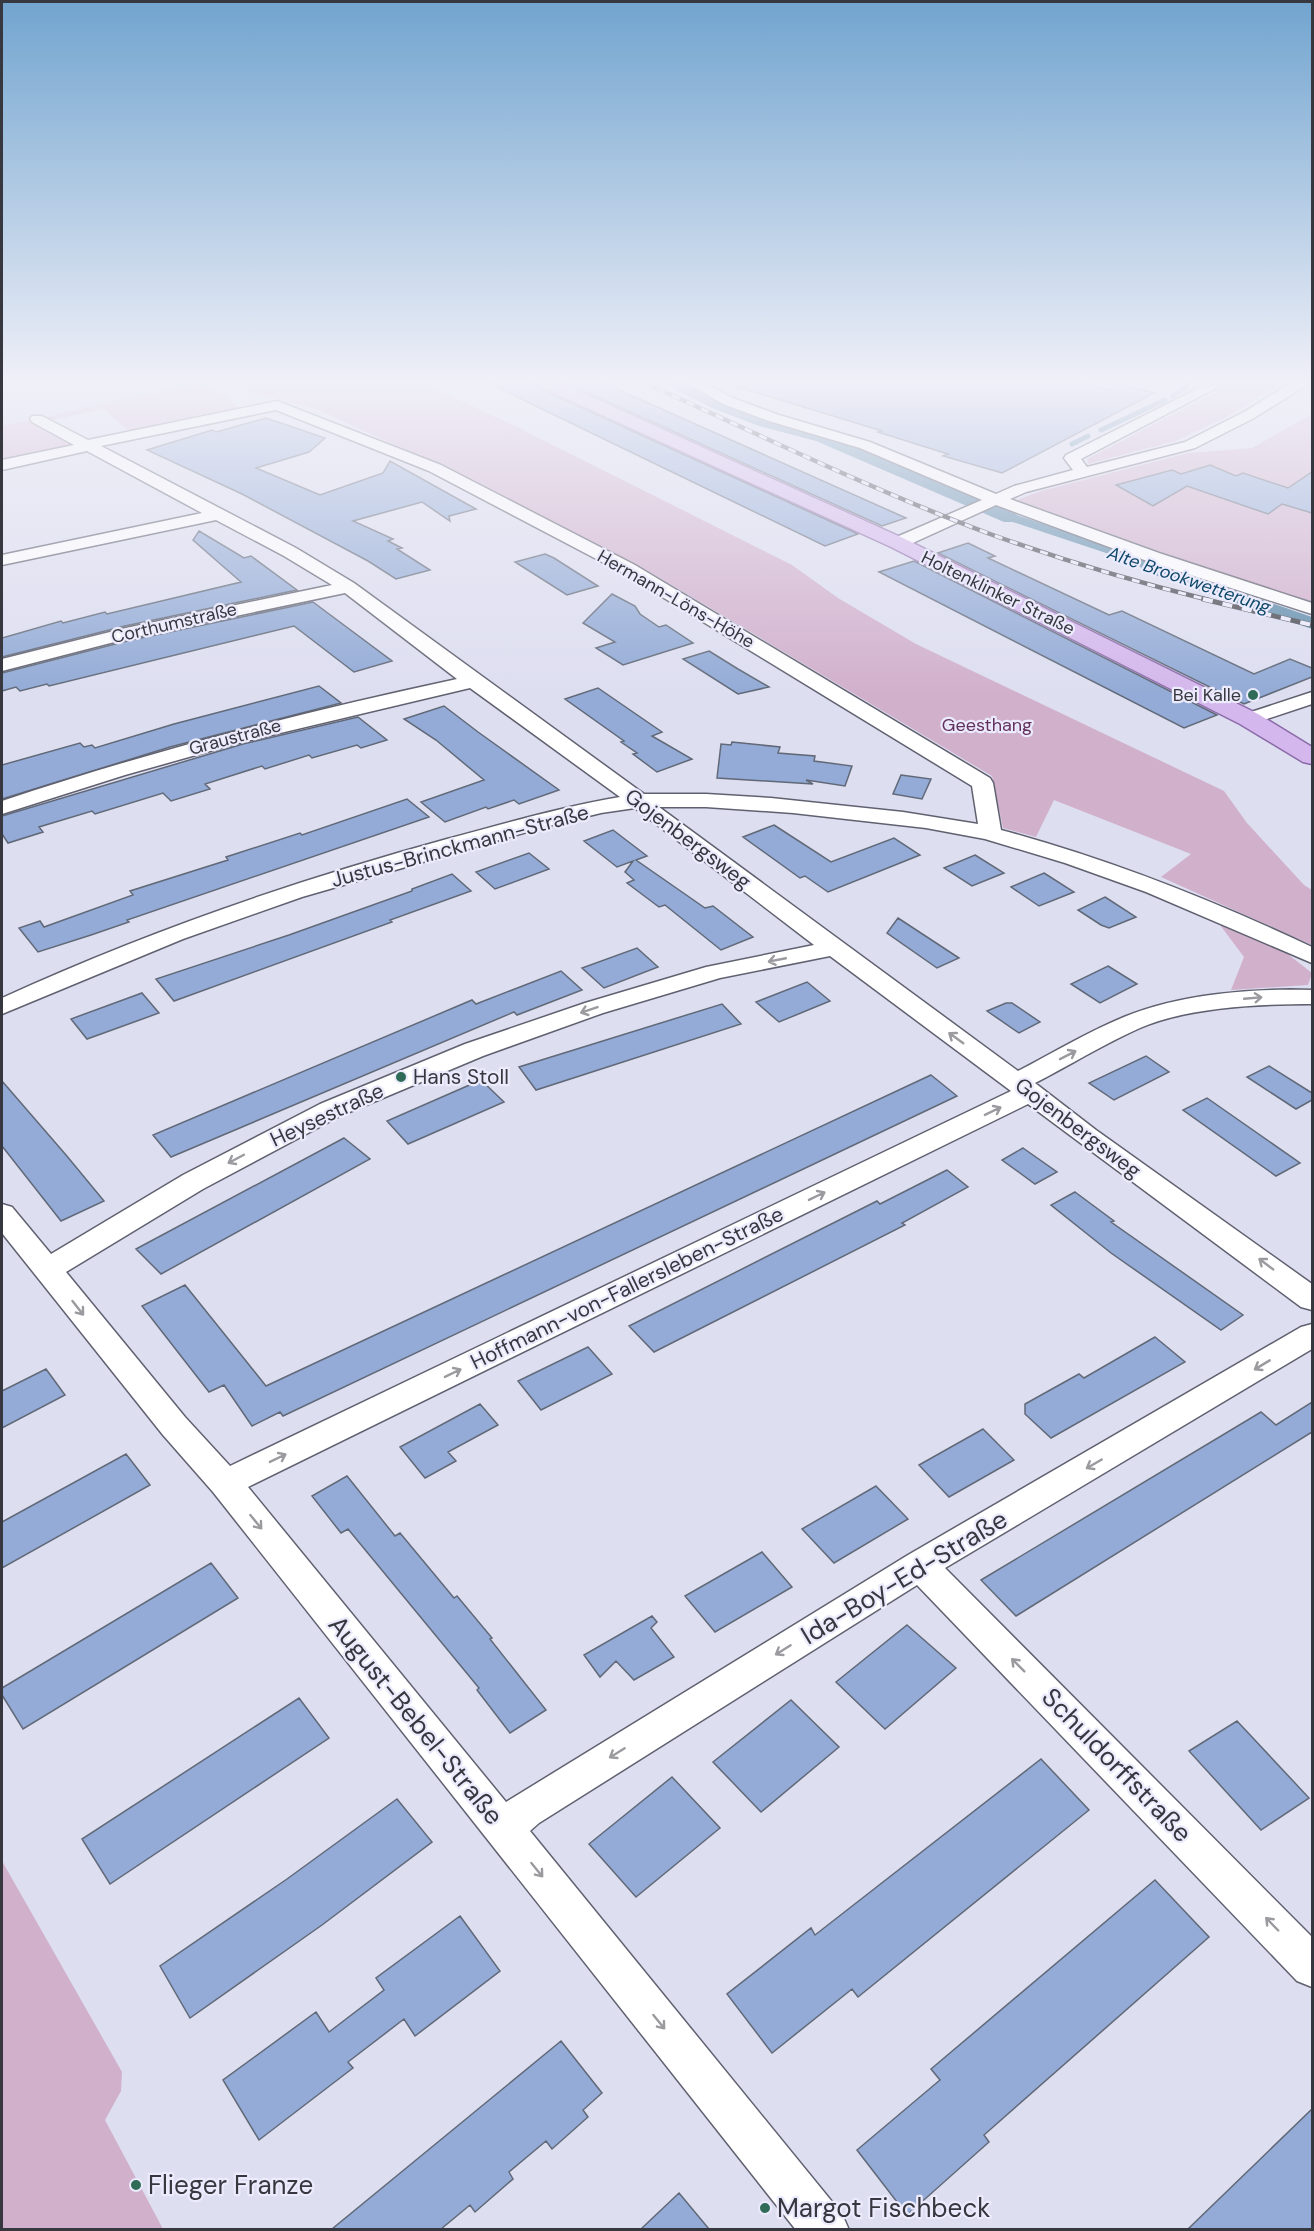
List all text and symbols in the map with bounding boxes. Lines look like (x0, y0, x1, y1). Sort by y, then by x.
water label: Alte Brookwetterung (1103, 541, 1275, 620)
street label: Hermann-Löns-Höhe (593, 544, 759, 654)
street label: Holtenklinker Straße (917, 545, 1079, 641)
street label: Corthumstraße (109, 597, 239, 649)
place label: Bei Kalle (1173, 683, 1241, 707)
marker: Bei Kalle (1246, 688, 1260, 702)
street label: Graustraße (186, 713, 284, 761)
park label: Geesthang (942, 713, 1032, 737)
street label: Gojenbergsweg (619, 782, 757, 896)
street label: Justus-Brinckmann-Straße (328, 798, 592, 894)
one-way arrow (768, 955, 787, 966)
one-way arrow (1242, 992, 1262, 1003)
one-way arrow (580, 1005, 599, 1016)
one-way arrow (948, 1031, 964, 1044)
one-way arrow (1059, 1049, 1076, 1061)
place label: Hans Stoll (413, 1063, 509, 1091)
marker: Hans Stoll (394, 1070, 408, 1084)
street label: Gojenbergsweg (1009, 1071, 1147, 1185)
street label: Heysestraße (266, 1076, 388, 1154)
one-way arrow (983, 1104, 1001, 1116)
one-way arrow (227, 1154, 245, 1165)
one-way arrow (808, 1189, 826, 1201)
street label: Hoffmann-von-Fallersleben-Straße (466, 1200, 788, 1376)
one-way arrow (1258, 1258, 1274, 1271)
one-way arrow (71, 1300, 84, 1316)
one-way arrow (1254, 1360, 1271, 1372)
one-way arrow (443, 1366, 461, 1378)
one-way arrow (268, 1452, 286, 1463)
one-way arrow (1086, 1458, 1103, 1470)
street label: Ida-Boy-Ed-Straße (795, 1502, 1013, 1652)
one-way arrow (250, 1514, 263, 1530)
street label: August-Bebel-Straße (321, 1608, 511, 1832)
one-way arrow (775, 1645, 792, 1657)
one-way arrow (1011, 1657, 1025, 1672)
street label: Schuldorffstraße (1035, 1680, 1199, 1850)
one-way arrow (609, 1747, 626, 1759)
one-way arrow (530, 1862, 544, 1877)
one-way arrow (1264, 1917, 1279, 1932)
one-way arrow (653, 2014, 666, 2030)
place label: Flieger Franze (148, 2168, 313, 2202)
marker: Flieger Franze (129, 2178, 143, 2192)
place label: Margot Fischbeck (777, 2191, 990, 2225)
marker: Margot Fischbeck (758, 2201, 772, 2215)

